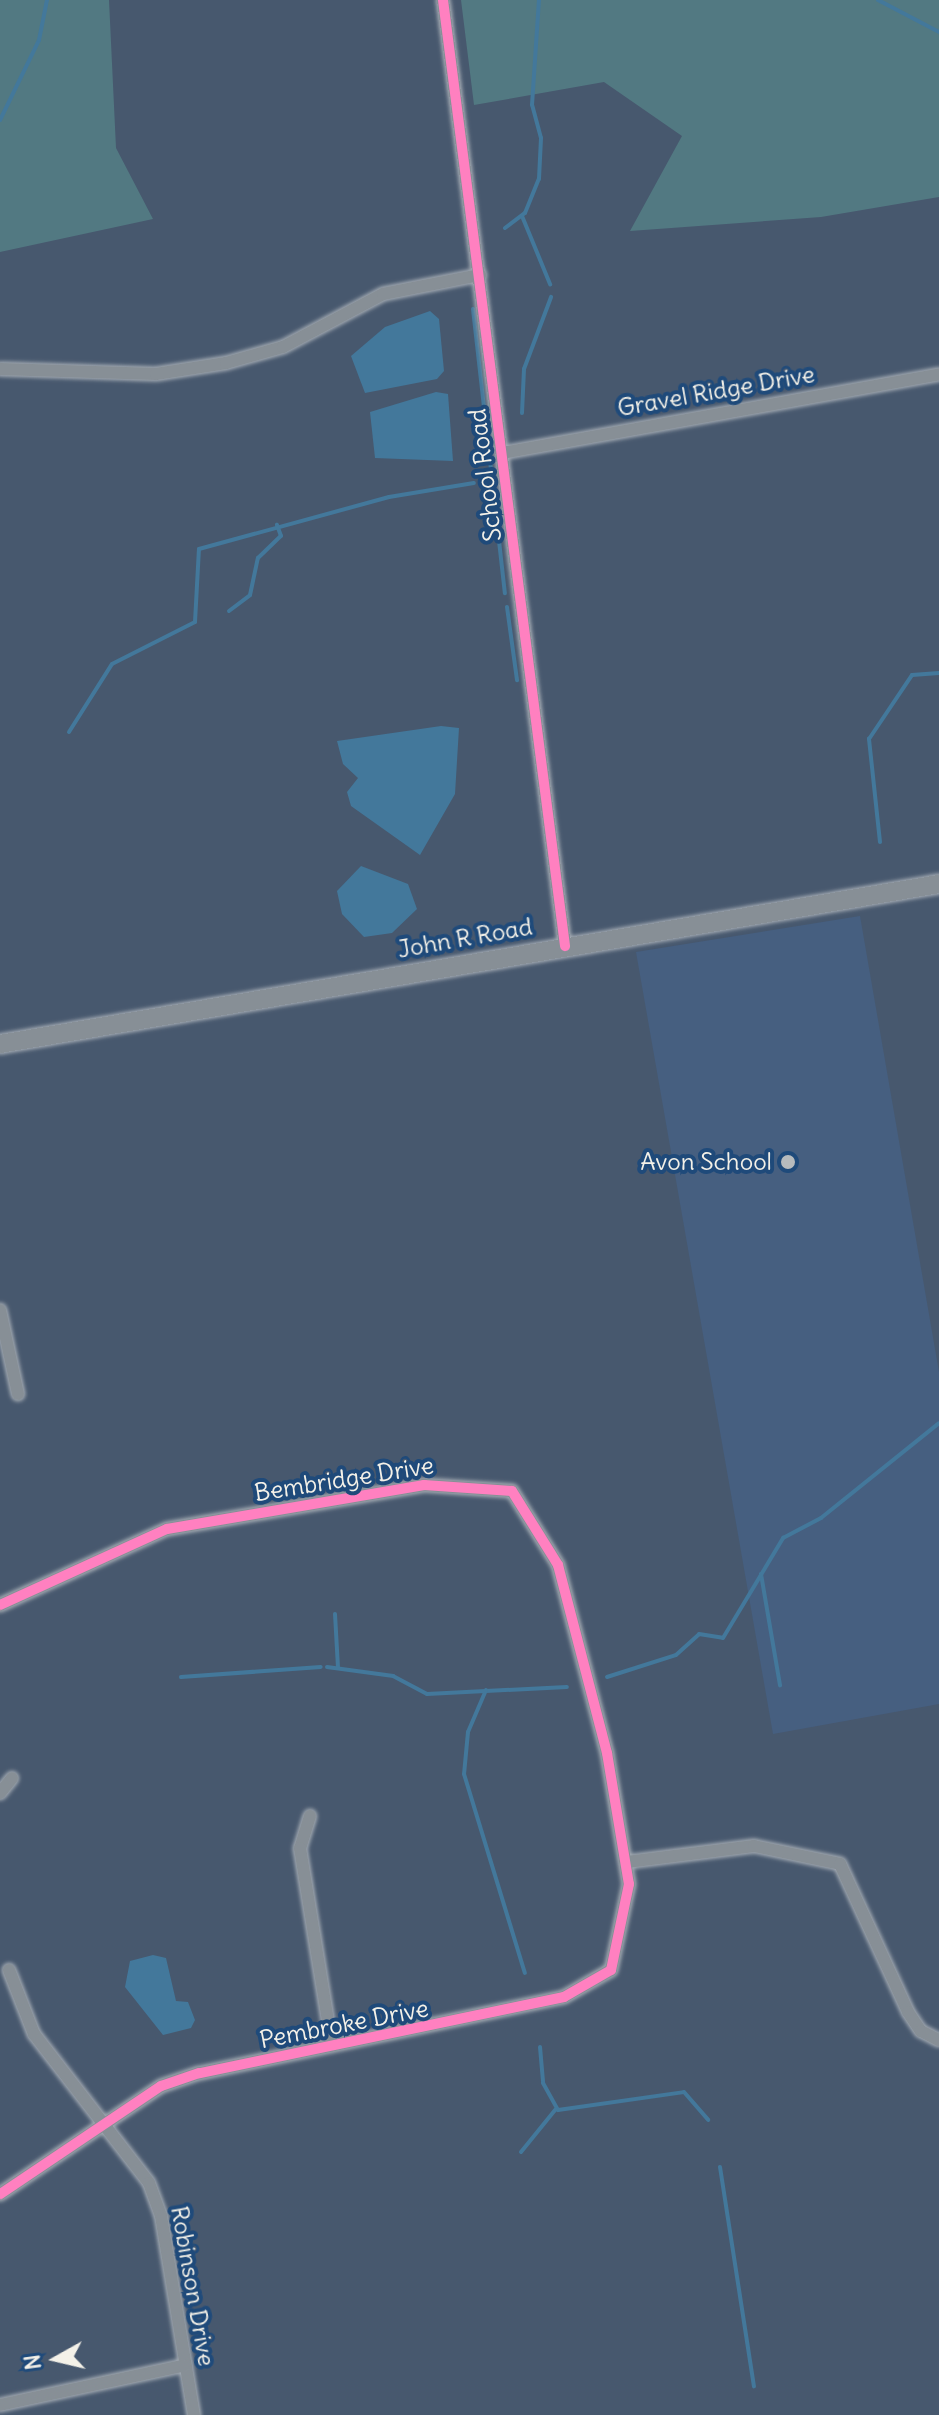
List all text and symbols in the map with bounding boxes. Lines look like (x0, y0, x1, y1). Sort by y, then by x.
street label: Gravel Ridge Drive (615, 359, 817, 423)
street label: School Road (463, 407, 507, 543)
street label: John R Road (395, 912, 535, 964)
place label: Avon School (640, 1148, 772, 1176)
marker: Avon School (779, 1153, 797, 1171)
street label: Bembridge Drive (252, 1451, 436, 1507)
street label: Pembroke Drive (257, 1994, 431, 2054)
street label: Robinson Drive (165, 2204, 221, 2368)
north arrow (16, 2319, 96, 2399)
text: N (17, 2353, 47, 2372)

